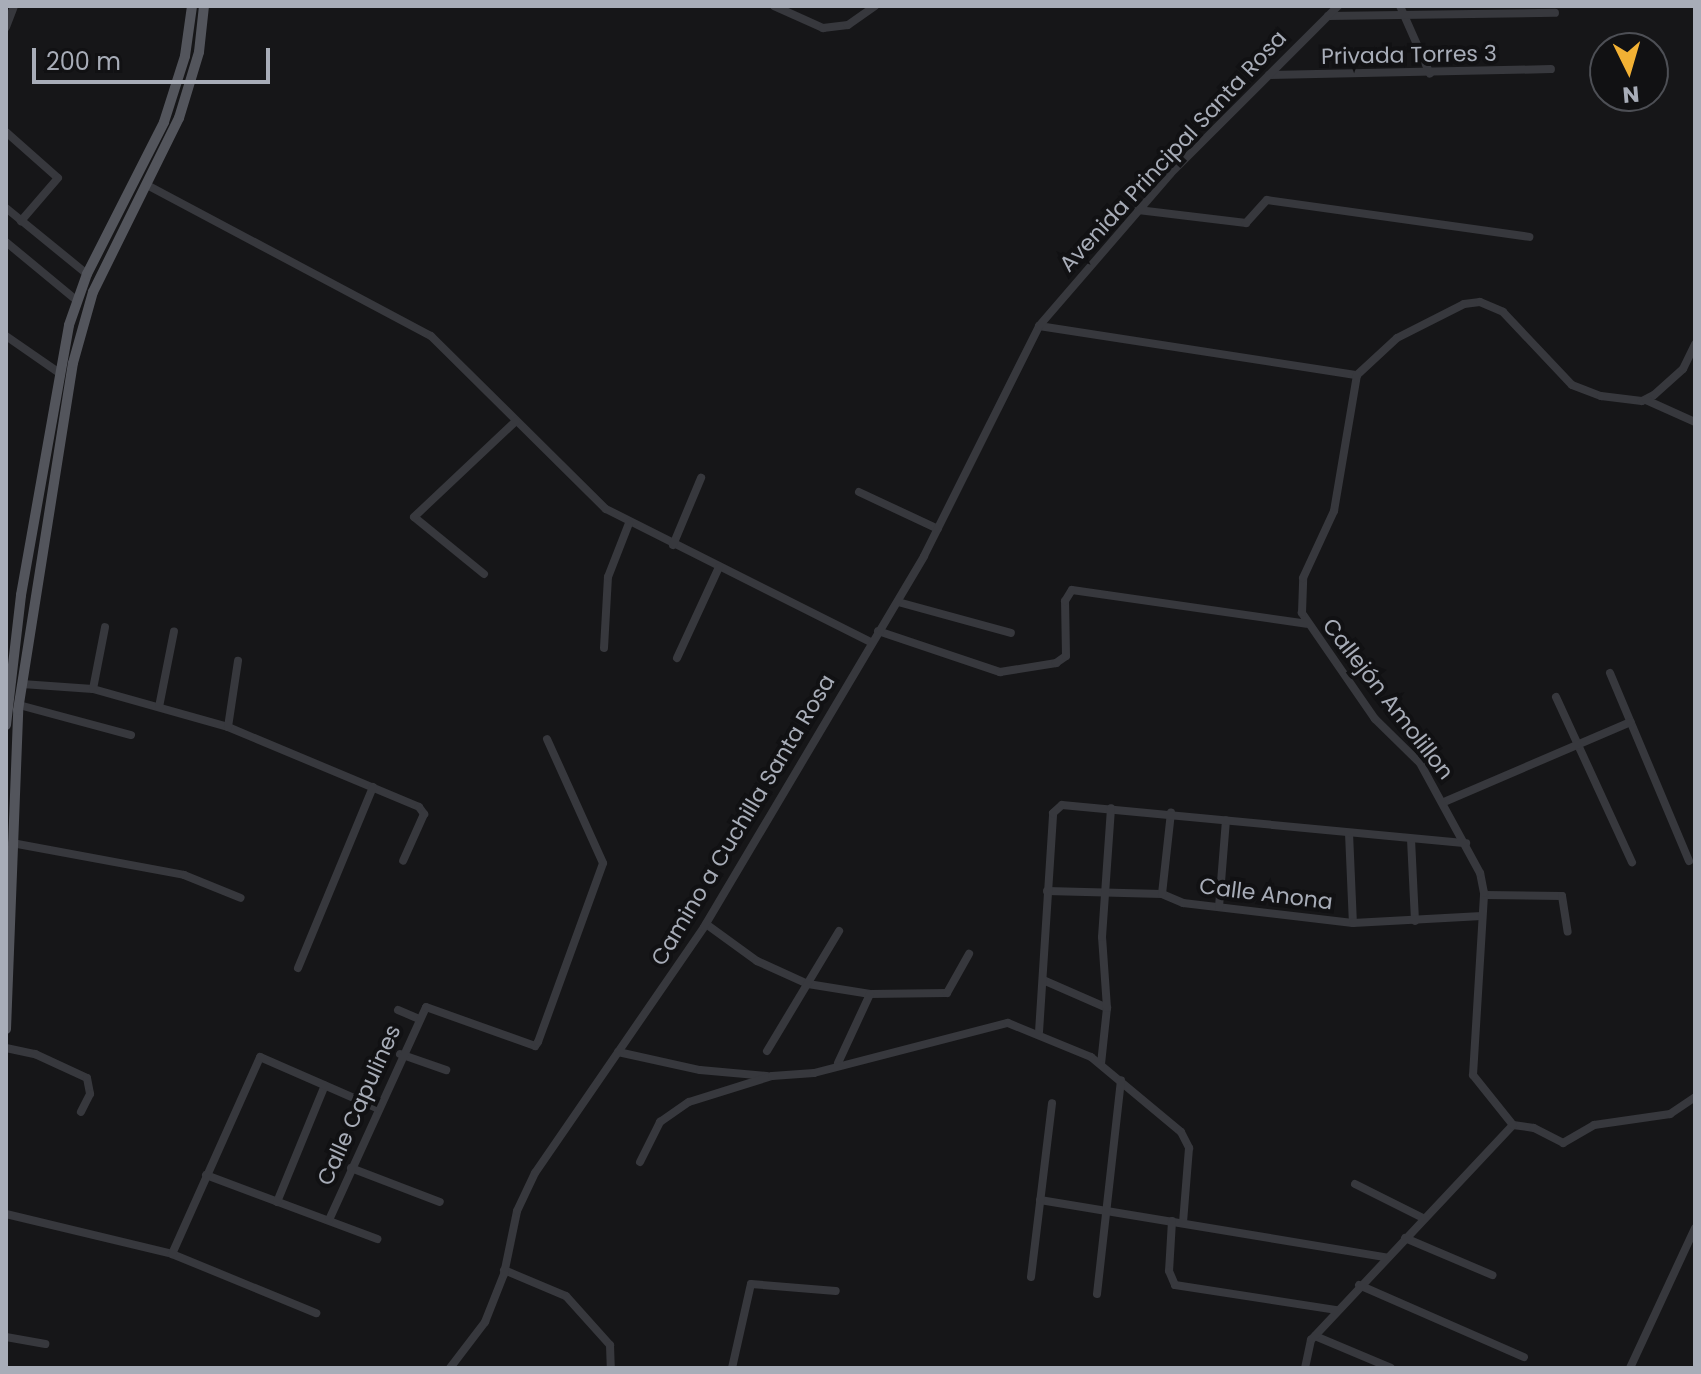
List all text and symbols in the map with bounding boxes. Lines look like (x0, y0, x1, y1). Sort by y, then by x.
street label: Avenida Principal Santa Rosa (1054, 25, 1292, 277)
scale bar (36, 32, 274, 82)
north arrow (1589, 32, 1669, 112)
street label: Privada Torres 3 (1321, 40, 1497, 70)
text: 200 m (46, 45, 121, 78)
text: N (1621, 78, 1641, 111)
street label: Callejón Amolillon (1317, 613, 1459, 785)
street label: Camino a Cuchilla Santa Rosa (646, 670, 840, 970)
street label: Calle Anona (1198, 873, 1334, 915)
street label: Calle Capulines (312, 1021, 406, 1189)

